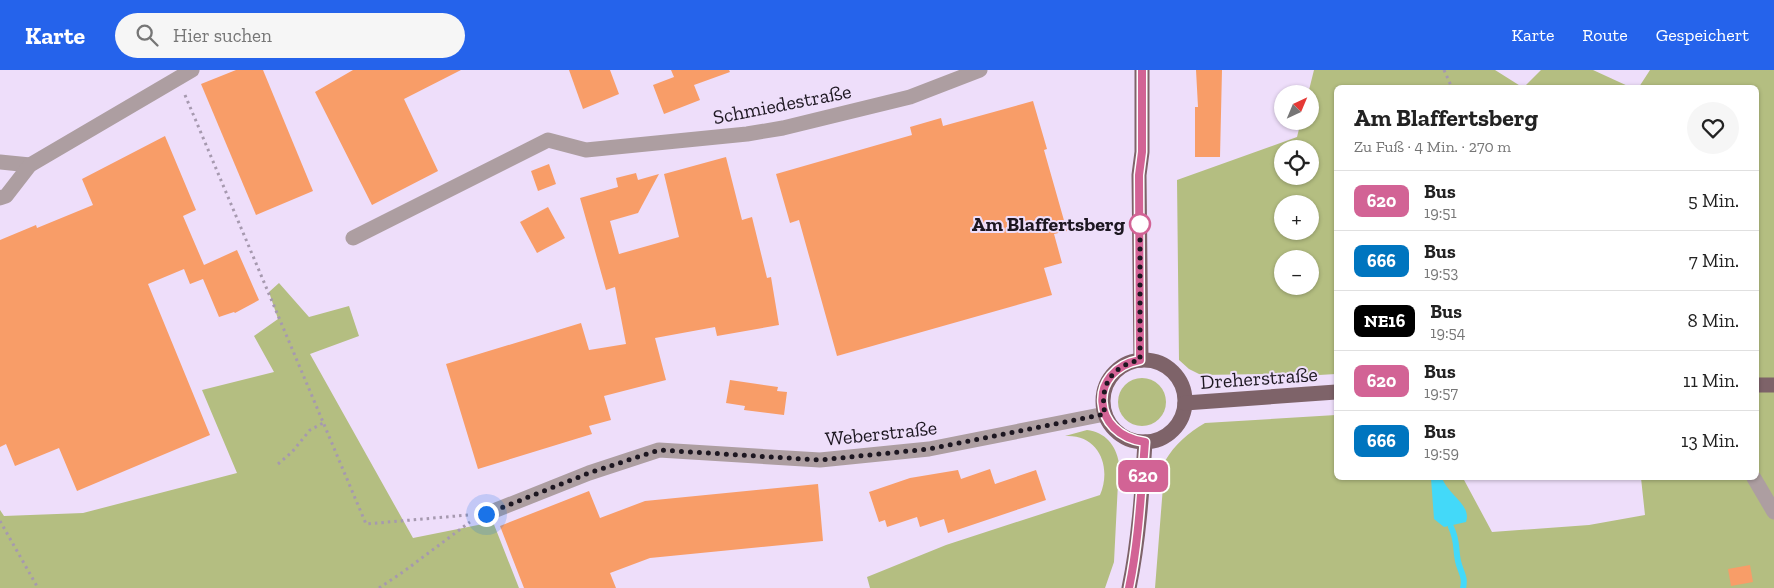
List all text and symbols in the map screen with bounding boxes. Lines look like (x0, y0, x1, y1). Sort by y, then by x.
search box (115, 13, 465, 58)
text: Karte (25, 21, 85, 50)
icon: search (133, 21, 161, 49)
text: Hier suchen (173, 24, 272, 47)
text: Karte (1511, 24, 1554, 46)
text: Route (1582, 24, 1628, 46)
text: Gespeichert (1656, 24, 1749, 46)
street label: Schmiedestraße (711, 79, 853, 129)
north arrow (1274, 85, 1319, 130)
map controls (1274, 85, 1319, 295)
button: heart (1687, 102, 1739, 154)
text: Am Blaffertsberg (1354, 103, 1538, 132)
text: Zu Fuß · 4 Min. · 270 m (1354, 137, 1511, 156)
button: locate (1274, 140, 1319, 185)
text: Bus (1424, 180, 1456, 203)
text: 5 Min. (1688, 189, 1739, 212)
text: 620 (1367, 190, 1396, 212)
button: + (1274, 195, 1319, 240)
text: 19:51 (1424, 203, 1457, 222)
place label: Am Blaffertsberg (972, 212, 1126, 236)
marker: Am Blaffertsberg (1129, 213, 1151, 235)
text: Bus (1424, 240, 1456, 263)
text: 7 Min. (1689, 249, 1739, 272)
button: − (1274, 250, 1319, 295)
text: 666 (1367, 250, 1396, 272)
text: 19:53 (1424, 263, 1458, 282)
text: Bus (1430, 300, 1462, 323)
text: 8 Min. (1687, 309, 1739, 332)
text: NE16 (1364, 310, 1405, 332)
text: 19:54 (1430, 323, 1465, 342)
text: Bus (1424, 360, 1456, 383)
street label: Dreherstraße (1200, 362, 1318, 394)
text: 11 Min. (1683, 369, 1739, 392)
text: 620 (1367, 370, 1396, 392)
text: 19:57 (1424, 383, 1458, 402)
street label: Weberstraße (824, 415, 938, 451)
text: Bus (1424, 420, 1456, 443)
text: 13 Min. (1681, 429, 1739, 452)
text: 666 (1367, 430, 1396, 452)
text: 19:59 (1424, 443, 1459, 462)
line badge: 620 (1114, 460, 1172, 492)
text: 620 (1128, 465, 1158, 487)
your location (474, 502, 499, 527)

